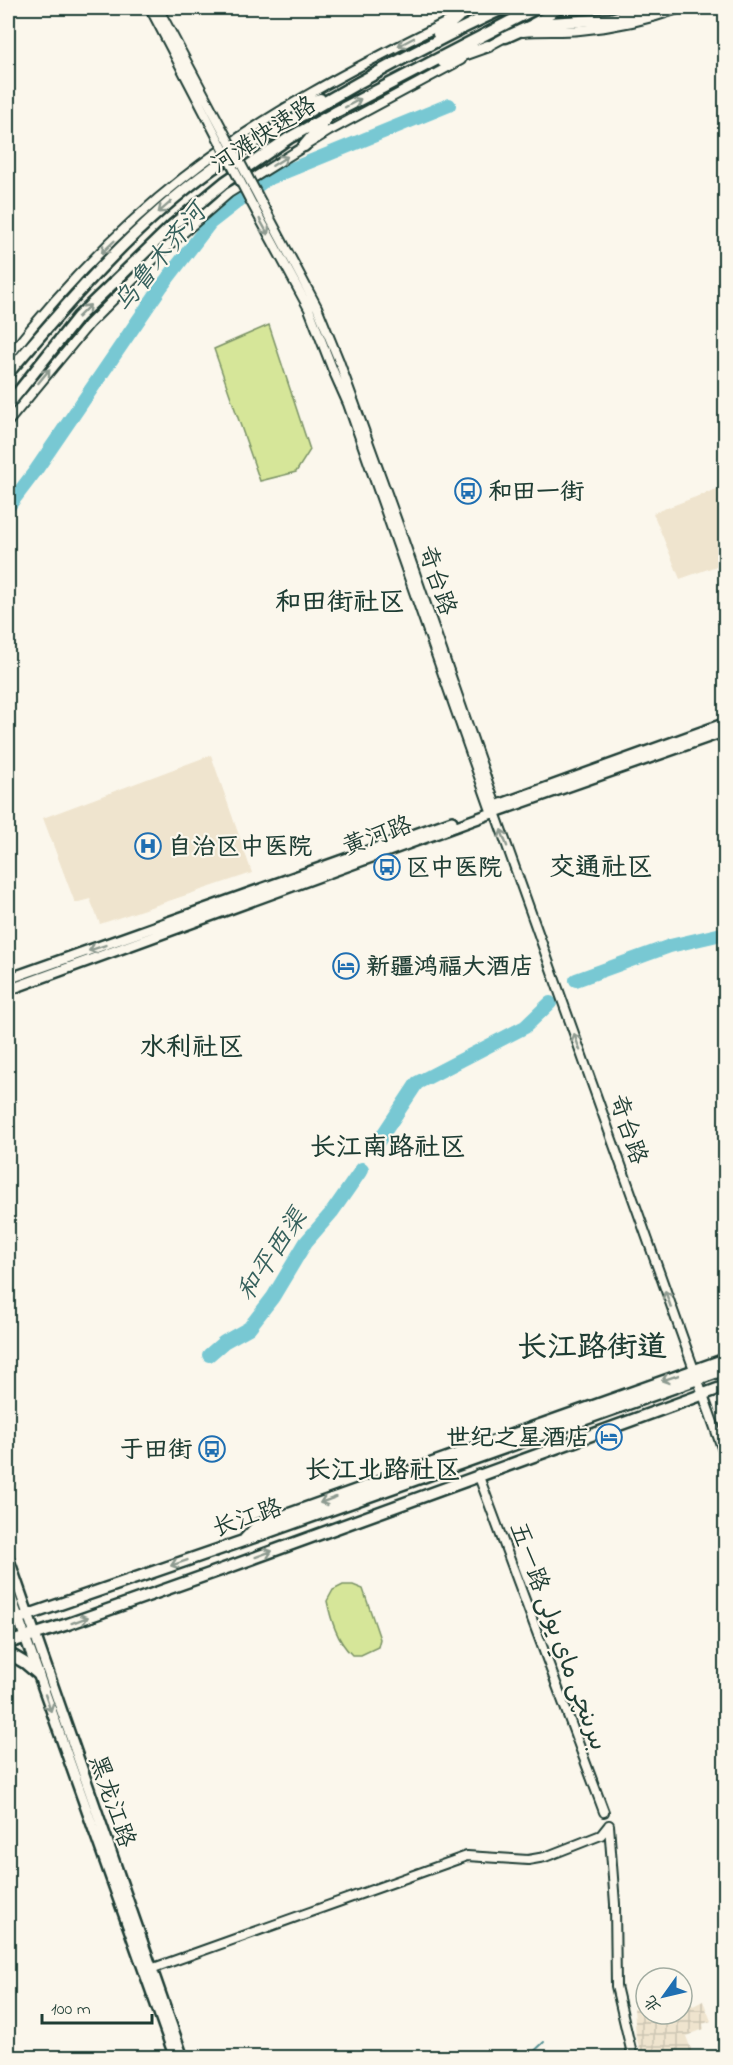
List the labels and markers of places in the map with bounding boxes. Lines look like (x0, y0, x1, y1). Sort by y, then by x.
bus stop icon: 和田一街 (453, 476, 483, 506)
place label: 和田一街 (488, 476, 584, 511)
hospital icon: 自治区中医院 (133, 831, 163, 861)
place label: 自治区中医院 (168, 831, 312, 866)
bus stop icon: 区中医院 (372, 852, 402, 882)
place label: 区中医院 (406, 852, 502, 887)
hotel icon: 新疆鸿福大酒店 (331, 951, 361, 981)
place label: 新疆鸿福大酒店 (366, 951, 534, 986)
place label: 世纪之星酒店 (446, 1422, 590, 1457)
hotel icon: 世纪之星酒店 (594, 1422, 624, 1452)
place label: 于田街 (120, 1434, 192, 1469)
bus stop icon: 于田街 (197, 1434, 227, 1464)

